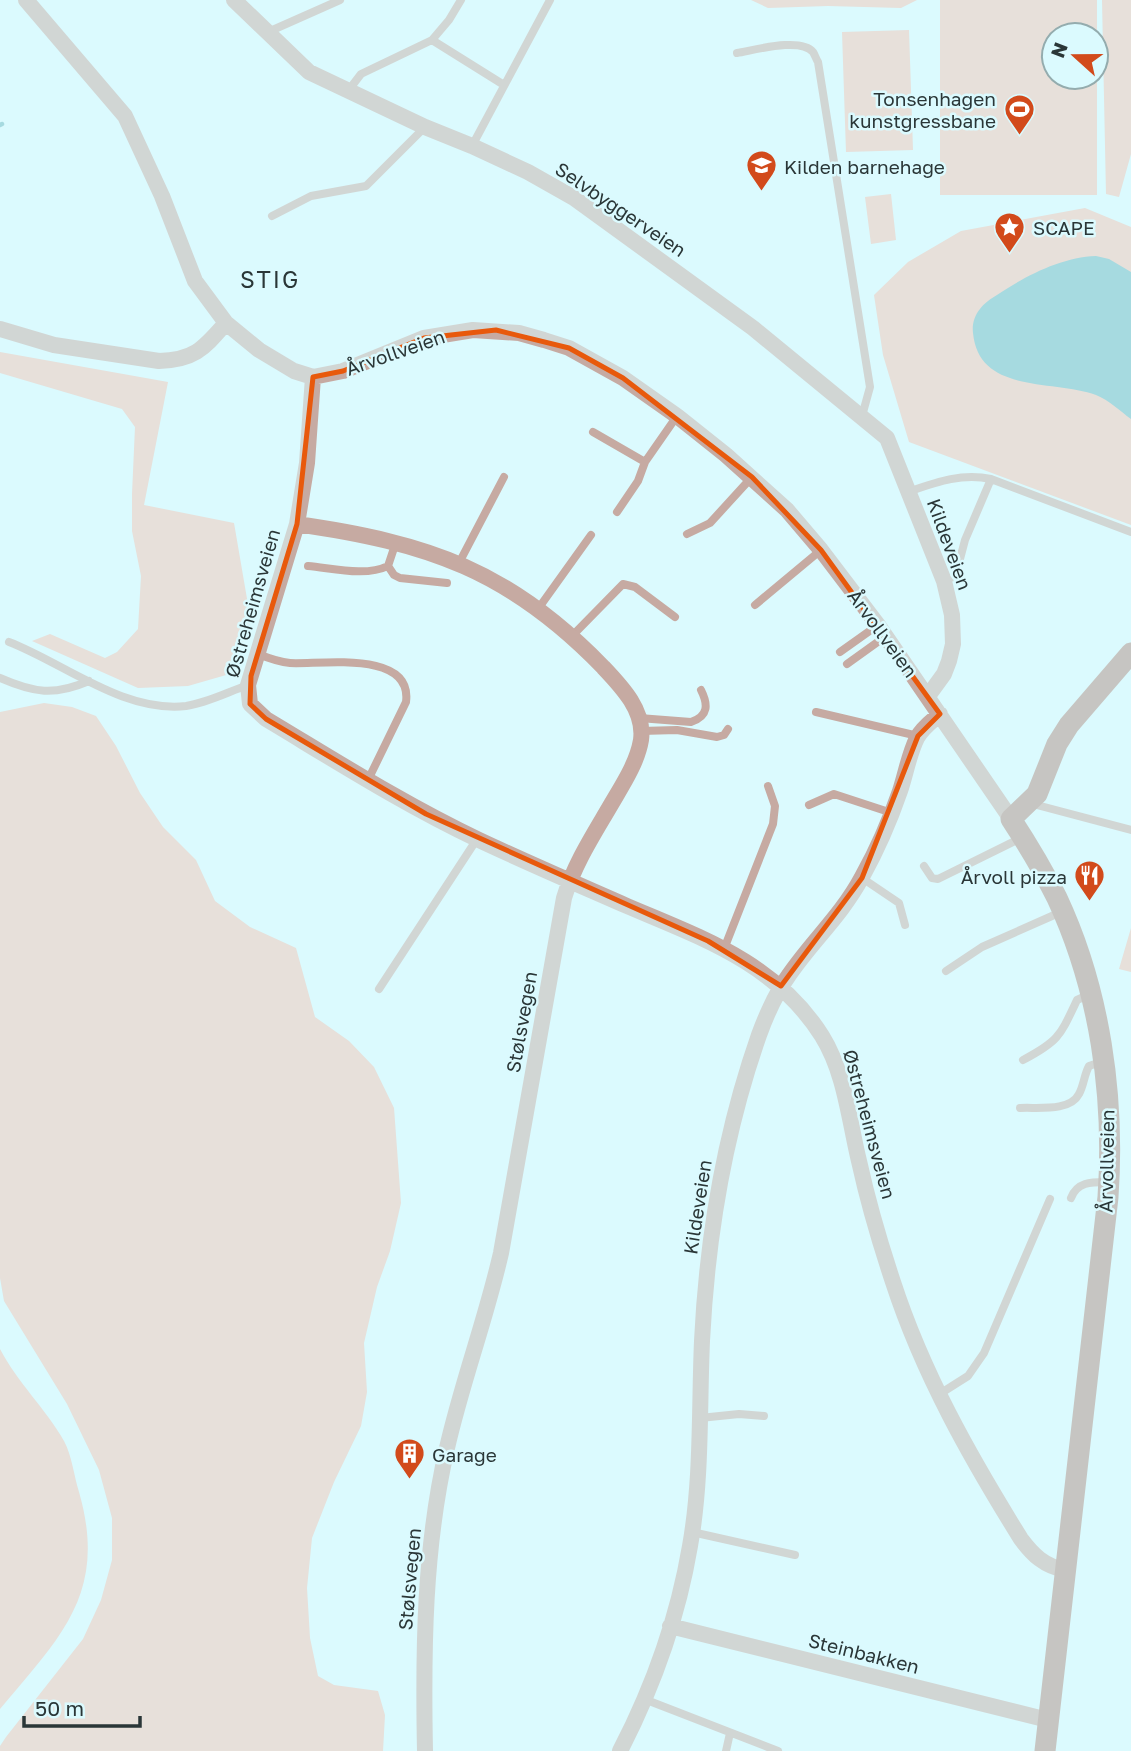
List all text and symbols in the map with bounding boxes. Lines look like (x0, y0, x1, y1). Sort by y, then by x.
north arrow (1040, 21, 1110, 91)
text: N (1045, 39, 1072, 61)
place label: Tonsenhagen kunstgressbane (849, 87, 996, 132)
sports icon: Tonsenhagen kunstgressbane (1002, 92, 1036, 136)
school or university icon: Kilden barnehage (744, 149, 778, 193)
place label: Kilden barnehage (784, 155, 945, 178)
street label: Selvbyggerveien (551, 157, 691, 261)
place icon: SCAPE (993, 210, 1027, 254)
place label: SCAPE (1033, 216, 1094, 239)
district label: STIG (240, 265, 300, 293)
street label: Årvollveien (342, 324, 448, 380)
street label: Kildeveien (923, 495, 977, 593)
street label: Østreheimsveien (220, 526, 284, 680)
street label: Årvollveien (843, 584, 923, 682)
restaurant icon: Årvoll pizza (1073, 859, 1107, 903)
place label: Årvoll pizza (961, 865, 1067, 888)
street label: Stølsvegen (501, 969, 541, 1075)
street label: Østreheimsveien (839, 1047, 901, 1201)
street label: Årvollveien (1094, 1109, 1118, 1213)
street label: Kildeveien (678, 1158, 716, 1256)
building icon: Garage (392, 1437, 426, 1481)
place label: Garage (432, 1443, 497, 1466)
street label: Stølsvegen (393, 1527, 425, 1631)
street label: Steinbakken (806, 1628, 922, 1678)
scale bar (24, 1684, 140, 1728)
text: 50 m (35, 1695, 84, 1721)

